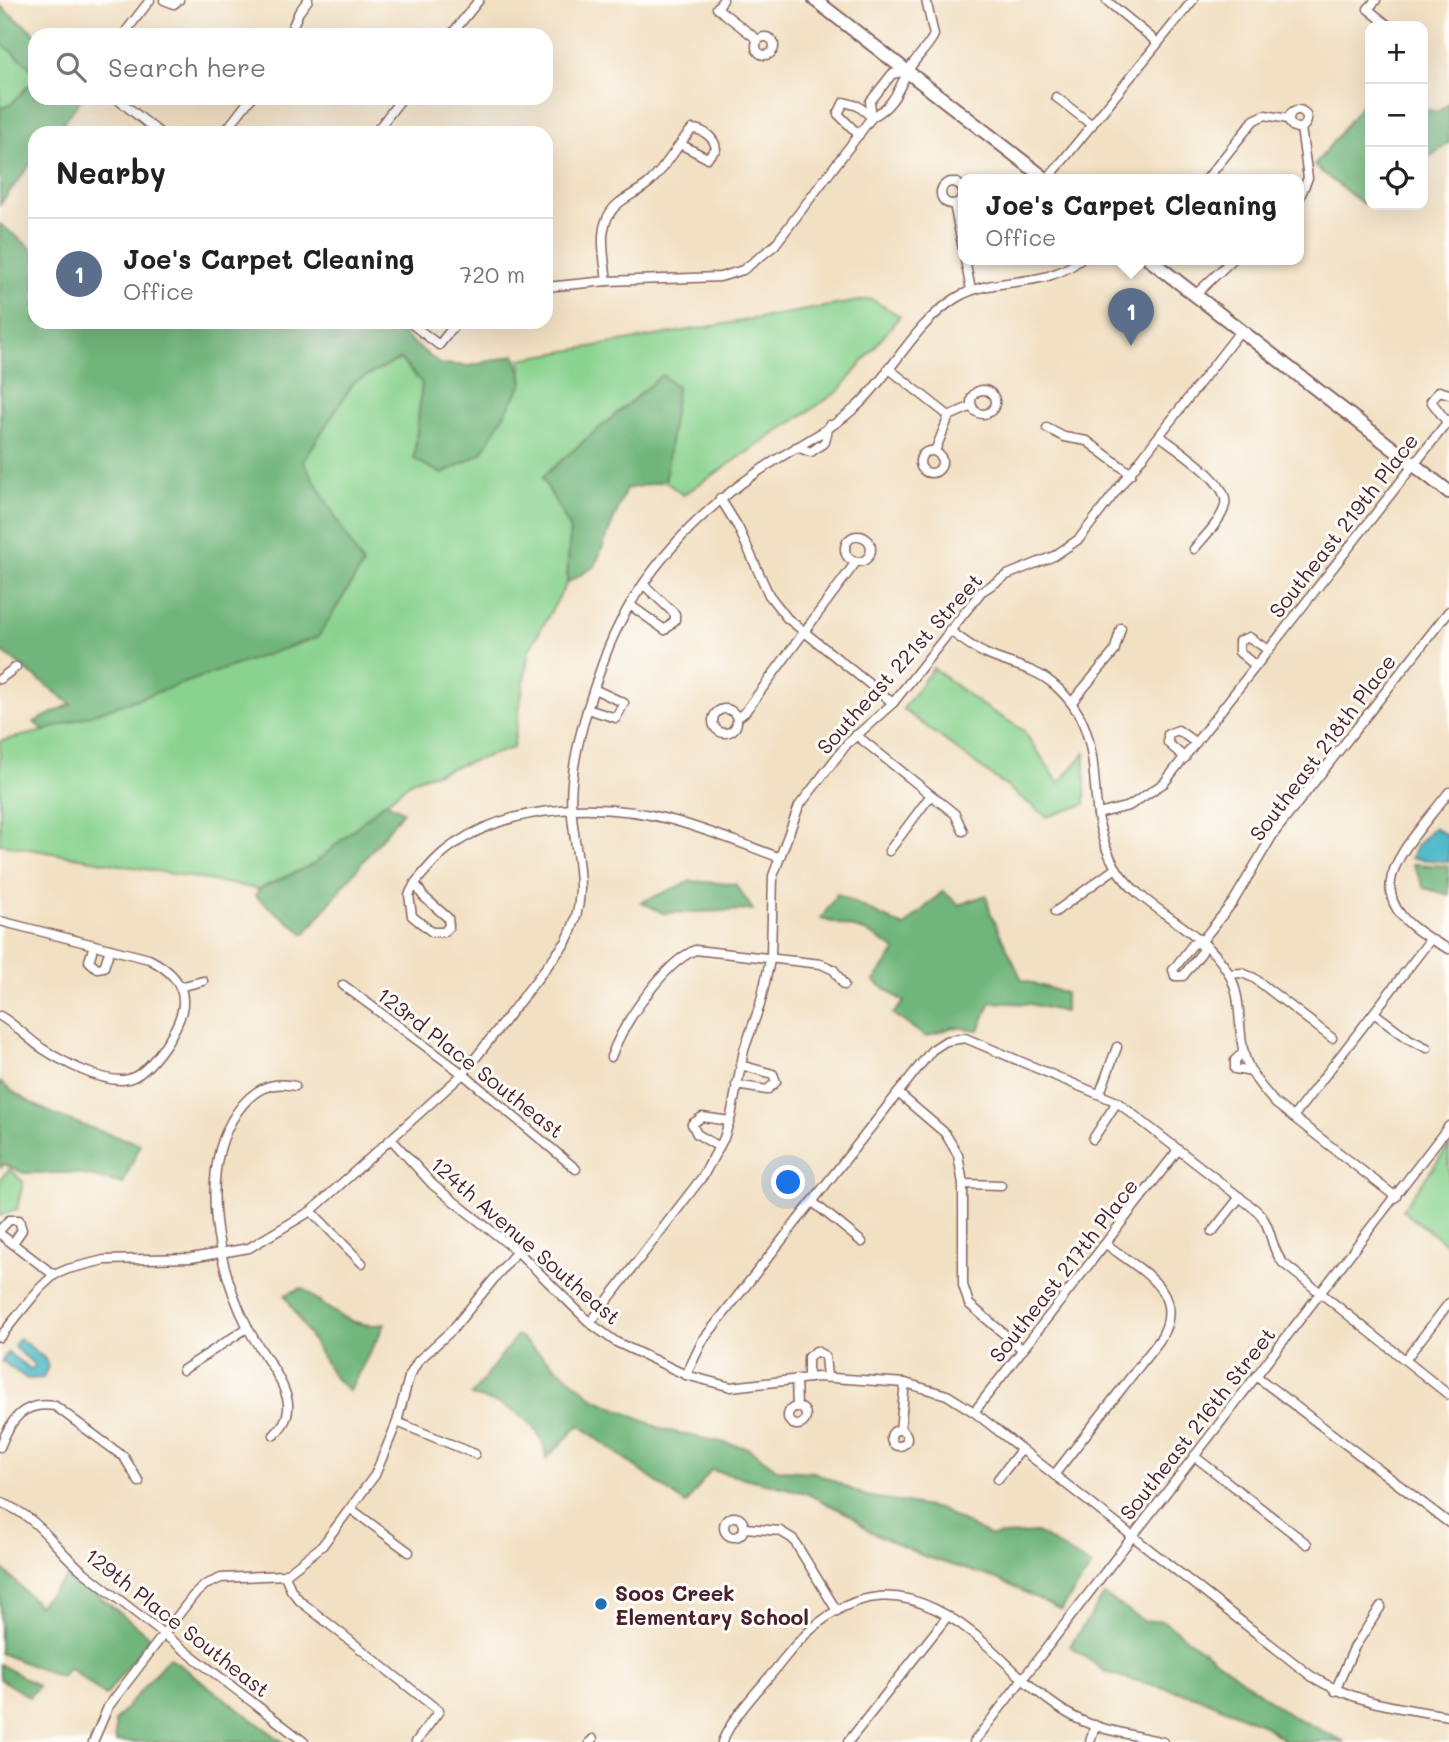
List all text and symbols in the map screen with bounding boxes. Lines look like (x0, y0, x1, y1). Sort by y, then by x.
map controls (1365, 21, 1428, 210)
button: + (1365, 21, 1428, 84)
search box (28, 28, 553, 105)
icon: search (52, 48, 90, 86)
text: Search here (108, 50, 266, 84)
button: − (1365, 84, 1428, 147)
button: locate (1365, 147, 1428, 210)
text: Nearby (56, 152, 166, 192)
popup (958, 174, 1304, 265)
text: Joe's Carpet Cleaning (985, 188, 1277, 222)
text: Office (985, 222, 1056, 252)
text: Joe's Carpet Cleaning (123, 242, 414, 276)
text: 1 (74, 259, 84, 289)
text: 720 m (460, 259, 525, 289)
text: Office (123, 276, 194, 306)
pin: 1 (1108, 288, 1154, 346)
street label: Southeast 219th Place (1263, 427, 1423, 623)
street label: Southeast 221st Street (810, 567, 988, 759)
street label: Southeast 218th Place (1243, 648, 1401, 846)
street label: 123rd Place Southeast (372, 981, 570, 1143)
street label: 124th Avenue Southeast (425, 1150, 627, 1330)
your location (771, 1165, 805, 1199)
street label: Southeast 217th Place (983, 1173, 1143, 1367)
street label: Southeast 216th Street (1113, 1321, 1281, 1525)
street label: 129th Place Southeast (80, 1542, 276, 1702)
place label: Soos Creek Elementary School (615, 1579, 809, 1631)
marker: Soos Creek Elementary School (593, 1596, 609, 1612)

